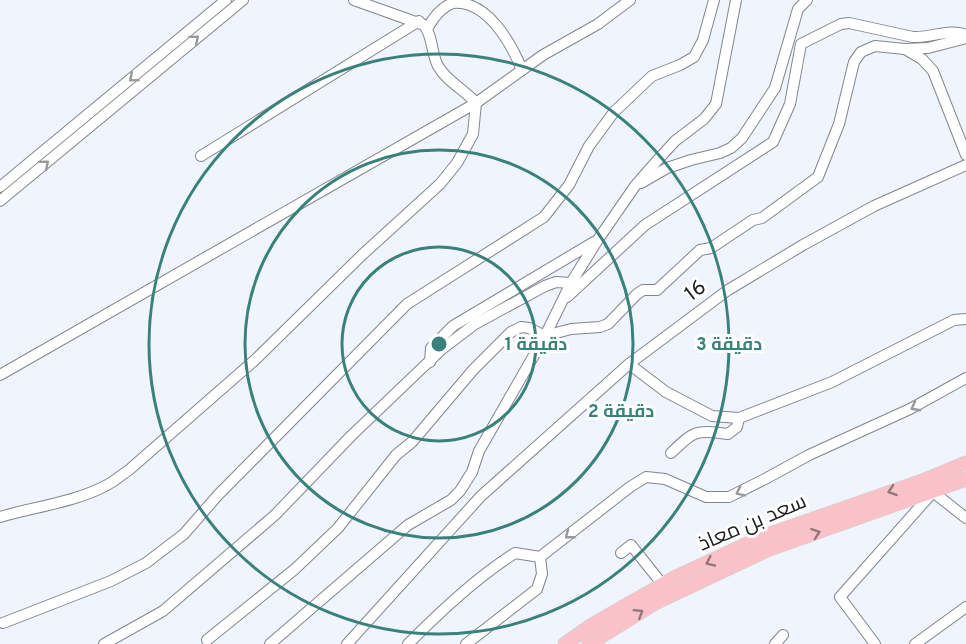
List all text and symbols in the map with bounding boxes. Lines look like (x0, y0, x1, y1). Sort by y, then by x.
one-way arrow (188, 36, 199, 47)
one-way arrow (129, 70, 140, 81)
one-way arrow (38, 160, 49, 171)
street label: 16 (680, 274, 712, 308)
centre of rings (429, 334, 449, 354)
text: 1 دقيقة (505, 334, 567, 357)
text: 3 دقيقة (696, 334, 762, 357)
one-way arrow (910, 399, 921, 411)
text: 2 دقيقة (588, 401, 654, 424)
one-way arrow (735, 484, 746, 496)
one-way arrow (887, 484, 898, 497)
street label: سعد بن معاذ (694, 488, 811, 558)
one-way arrow (810, 527, 821, 540)
one-way arrow (564, 528, 575, 539)
one-way arrow (706, 554, 717, 566)
one-way arrow (633, 608, 643, 620)

